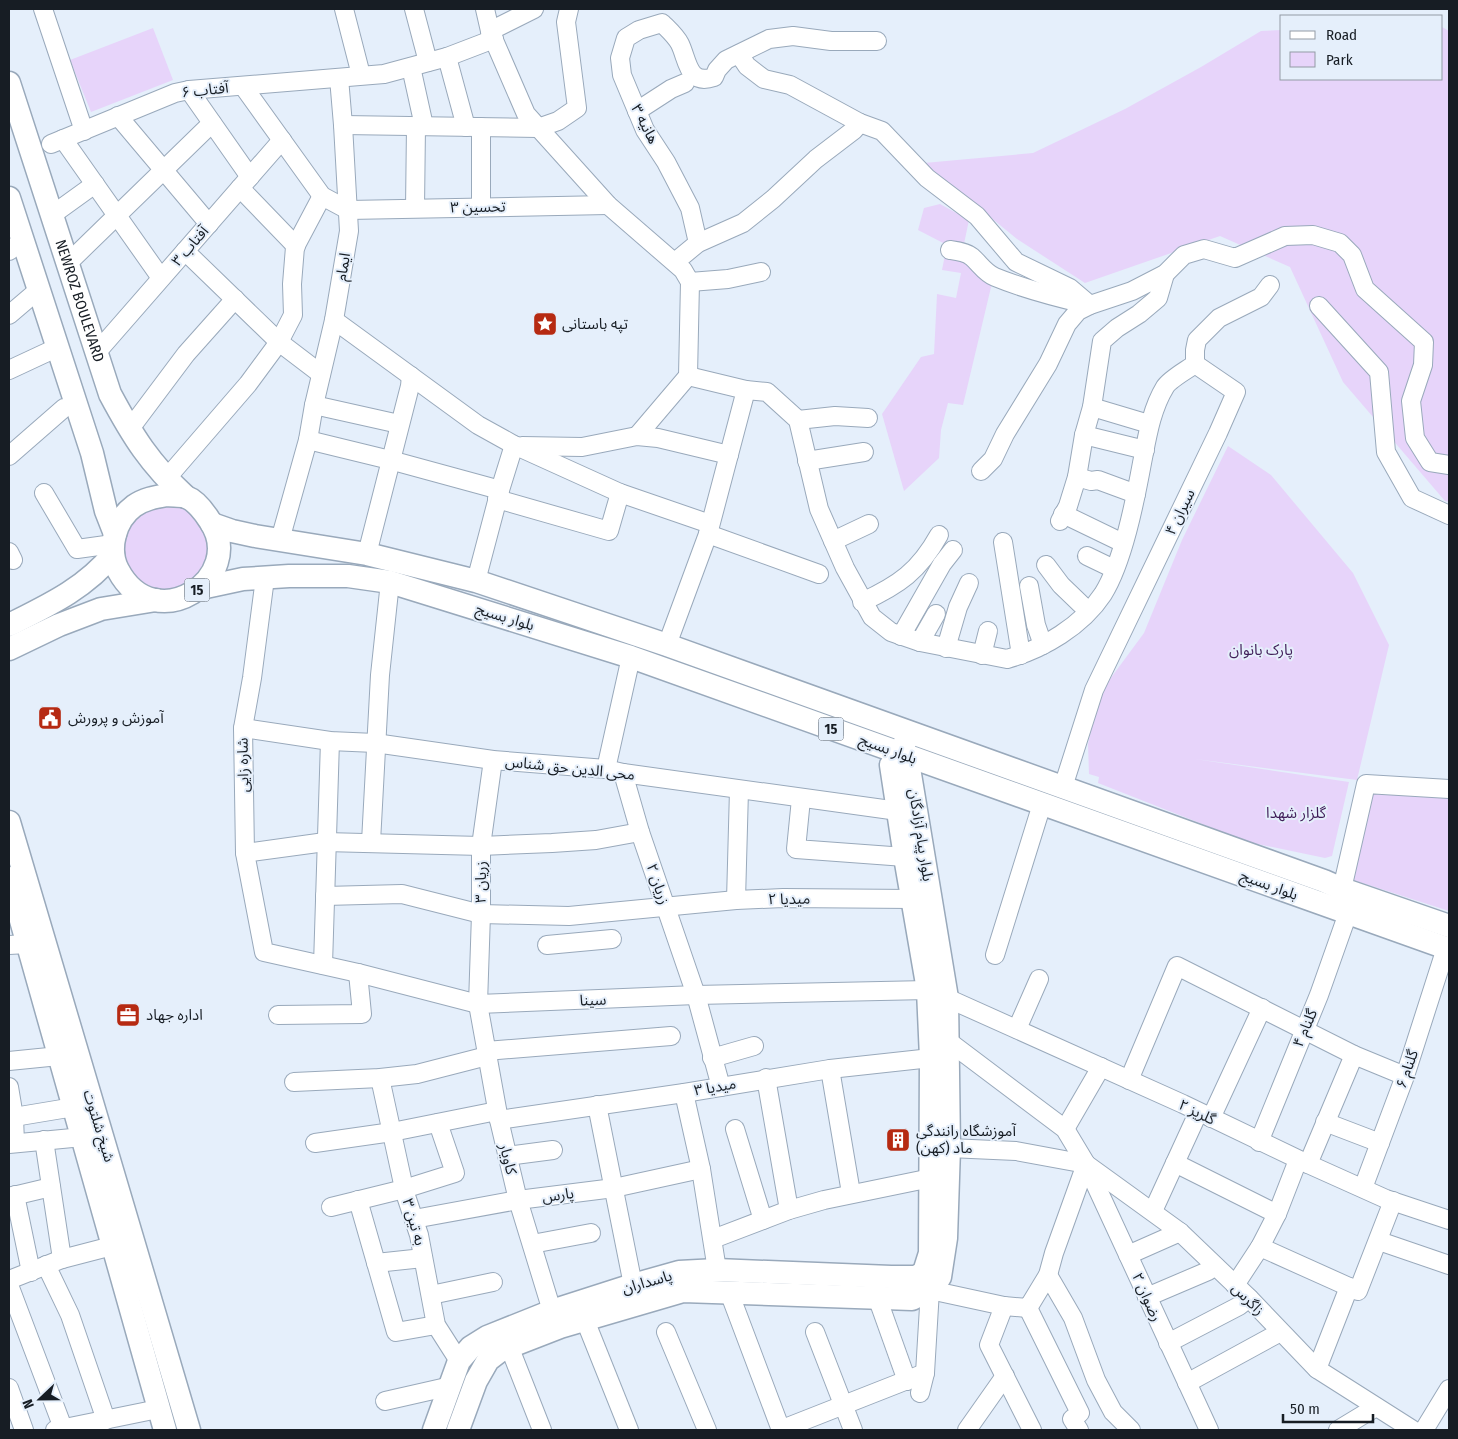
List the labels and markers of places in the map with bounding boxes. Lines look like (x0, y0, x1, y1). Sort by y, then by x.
place icon: تپه باستانی (532, 311, 558, 337)
place label: تپه باستانی (562, 315, 628, 334)
public building icon: آموزش و پرورش (37, 705, 63, 731)
place label: آموزش و پرورش (68, 709, 164, 728)
office icon: اداره جهاد (115, 1002, 141, 1028)
place label: اداره جهاد (146, 1006, 203, 1024)
place label: آموزشگاه رانندگی ماد (کهن) (916, 1122, 1017, 1157)
building icon: آموزشگاه رانندگی ماد (کهن) (885, 1127, 911, 1153)

